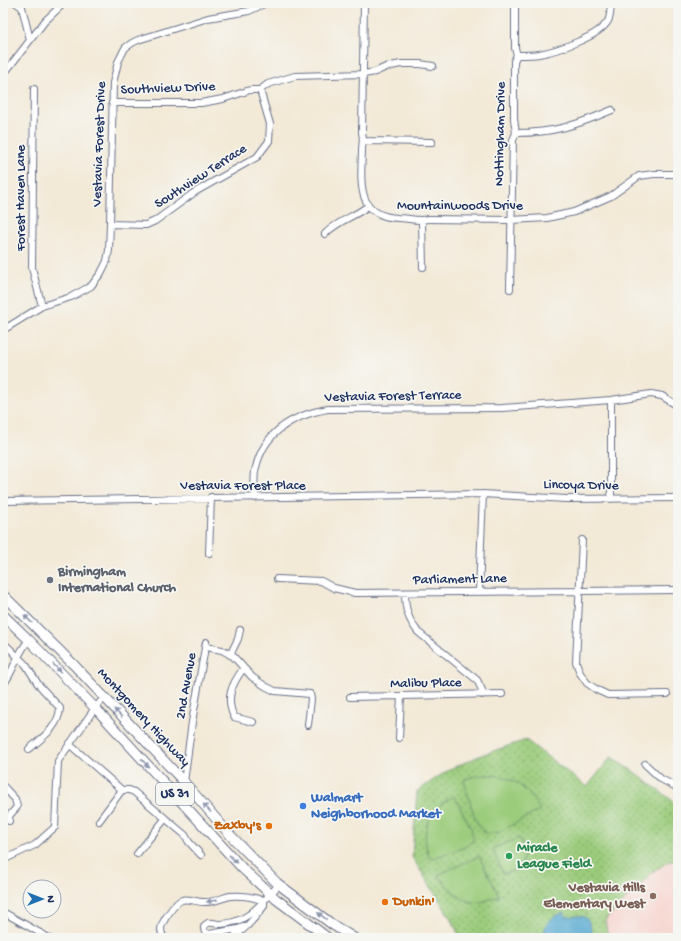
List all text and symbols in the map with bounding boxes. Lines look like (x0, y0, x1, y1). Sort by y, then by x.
street label: Southview Drive (120, 79, 216, 99)
street label: Vestavia Forest Drive (89, 80, 111, 208)
street label: Nottingham Drive (492, 81, 510, 186)
street label: Southview Terrace (152, 140, 251, 213)
street label: Forest Haven Lane (13, 144, 30, 252)
street label: Mountainwoods Drive (397, 198, 524, 215)
street label: Vestavia Forest Terrace (323, 387, 462, 407)
street label: Lincoya Drive (543, 477, 620, 495)
street label: Vestavia Forest Place (179, 478, 306, 495)
place label: Birmingham International Church (57, 564, 177, 597)
street label: Parliament Lane (412, 571, 508, 589)
marker: Birmingham International Church (45, 575, 55, 585)
one-way arrow (23, 614, 33, 624)
street label: 2nd Avenue (173, 651, 201, 721)
one-way arrow (52, 663, 62, 673)
street label: Montgomery Highway (93, 665, 193, 771)
street label: Malibu Place (390, 675, 463, 693)
one-way arrow (113, 708, 123, 718)
one-way arrow (141, 758, 150, 768)
road number: US 31 (156, 783, 194, 805)
place label: Walmart Neighborhood Market (310, 790, 442, 823)
marker: Walmart Neighborhood Market (298, 801, 308, 811)
one-way arrow (203, 804, 212, 813)
place label: Zaxby's (214, 818, 262, 835)
marker: Zaxby's (264, 821, 274, 831)
place label: Miracle League Field (517, 840, 593, 873)
marker: Miracle League Field (504, 851, 514, 861)
one-way arrow (228, 854, 238, 864)
north arrow (22, 879, 62, 919)
place label: Vestavia Hills Elementary West (544, 880, 646, 913)
marker: Vestavia Hills Elementary West (648, 891, 658, 901)
place label: Dunkin' (391, 894, 435, 911)
text: N (44, 895, 56, 903)
marker: Dunkin' (380, 897, 390, 907)
one-way arrow (206, 898, 218, 904)
one-way arrow (316, 912, 327, 920)

